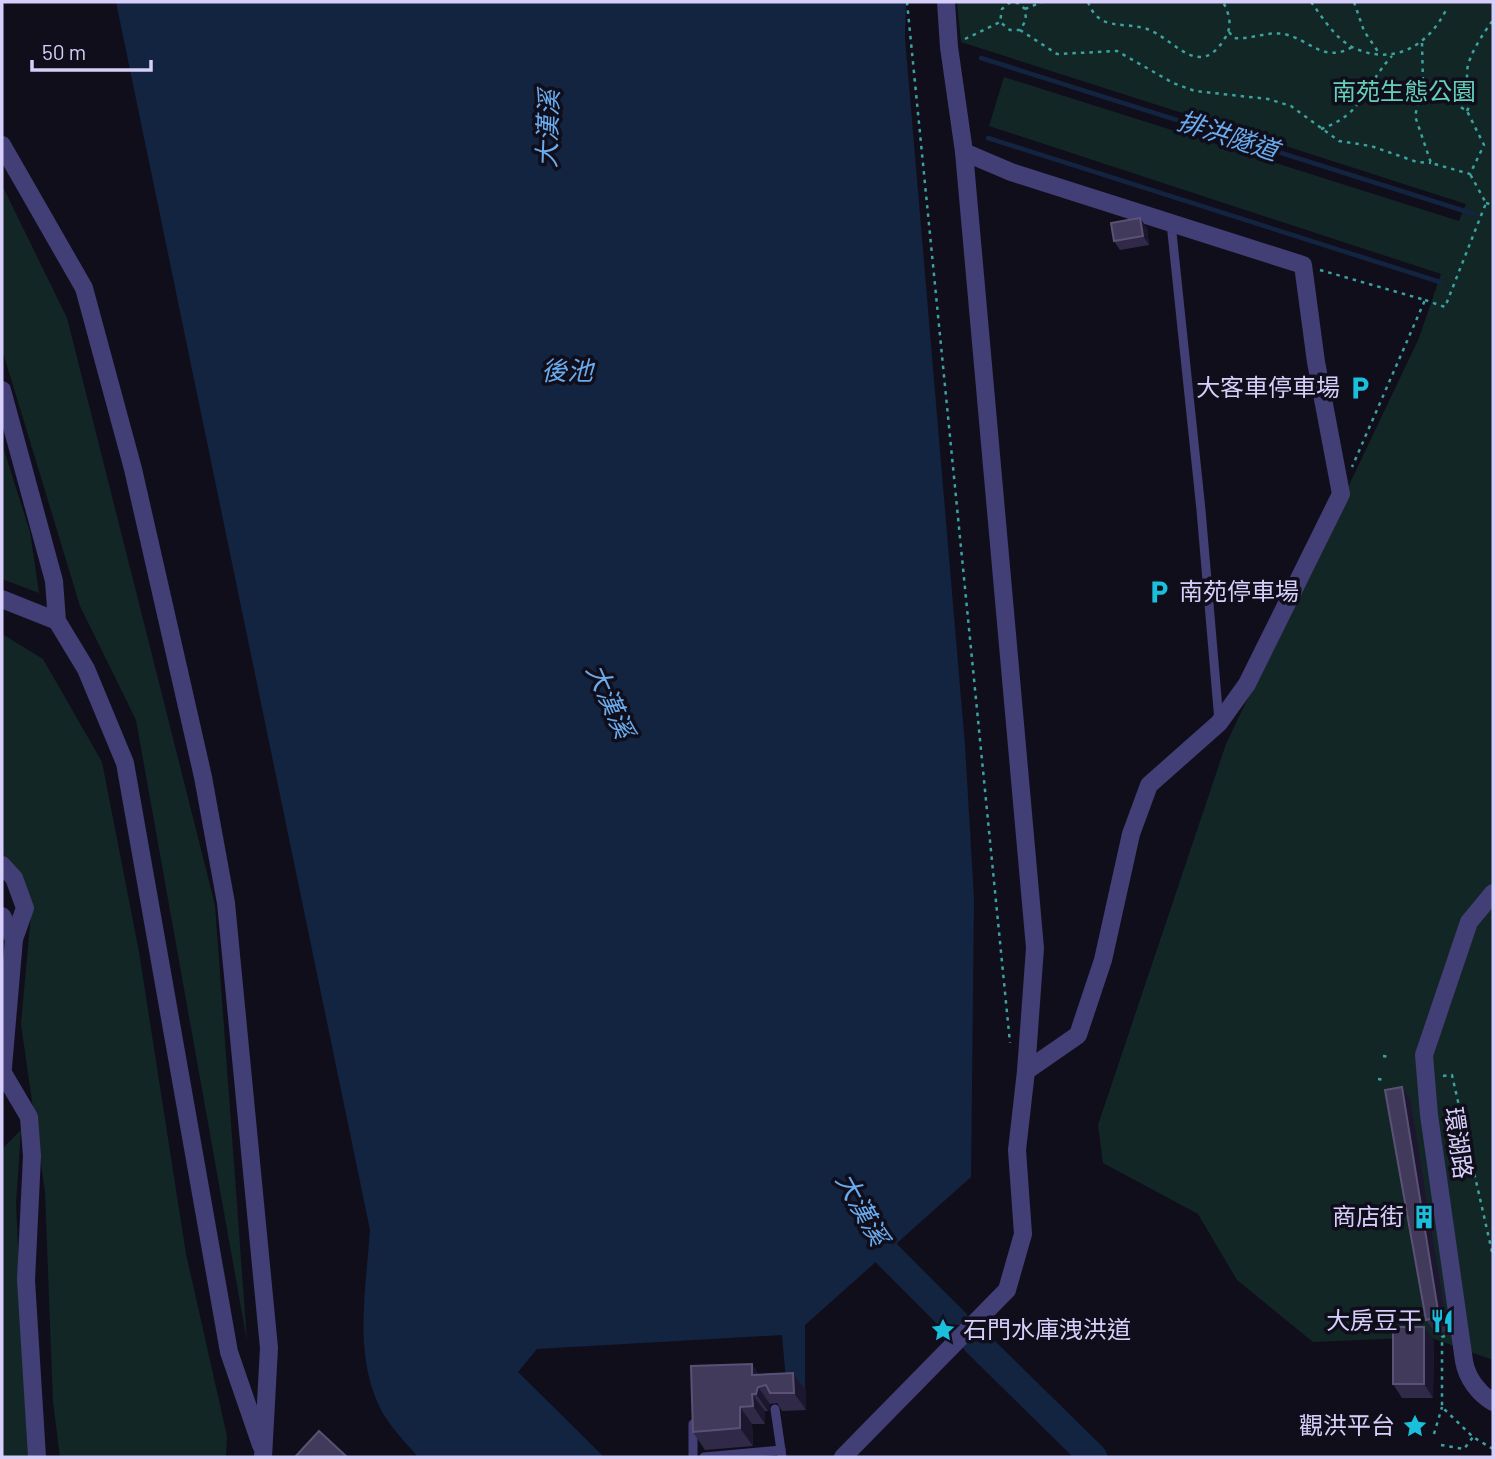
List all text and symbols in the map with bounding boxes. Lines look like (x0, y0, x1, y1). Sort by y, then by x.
scale bar (32, 28, 150, 72)
text: 50 m (42, 39, 86, 64)
park label: 南苑生態公園 (1332, 76, 1476, 105)
water label: 大漢溪 (530, 85, 563, 168)
water label: 排洪隧道 (1174, 104, 1287, 167)
water label: 後池 (541, 354, 596, 385)
place label: 大客車停車場 (1196, 372, 1340, 401)
parking icon: 大客車停車場 (1346, 374, 1374, 402)
place label: 南苑停車場 (1179, 576, 1299, 605)
parking icon: 南苑停車場 (1145, 578, 1173, 606)
water label: 大漢溪 (581, 658, 643, 746)
street label: 環湖路 (1440, 1105, 1479, 1180)
water label: 大漢溪 (831, 1167, 898, 1253)
place label: 商店街 (1332, 1201, 1404, 1230)
building icon: 商店街 (1410, 1203, 1438, 1231)
place label: 大房豆干 (1326, 1305, 1422, 1334)
restaurant icon: 大房豆干 (1428, 1307, 1456, 1335)
place label: 石門水庫洩洪道 (963, 1314, 1131, 1343)
place icon: 石門水庫洩洪道 (929, 1316, 957, 1344)
place label: 觀洪平台 (1299, 1410, 1395, 1439)
place icon: 觀洪平台 (1401, 1412, 1429, 1440)

